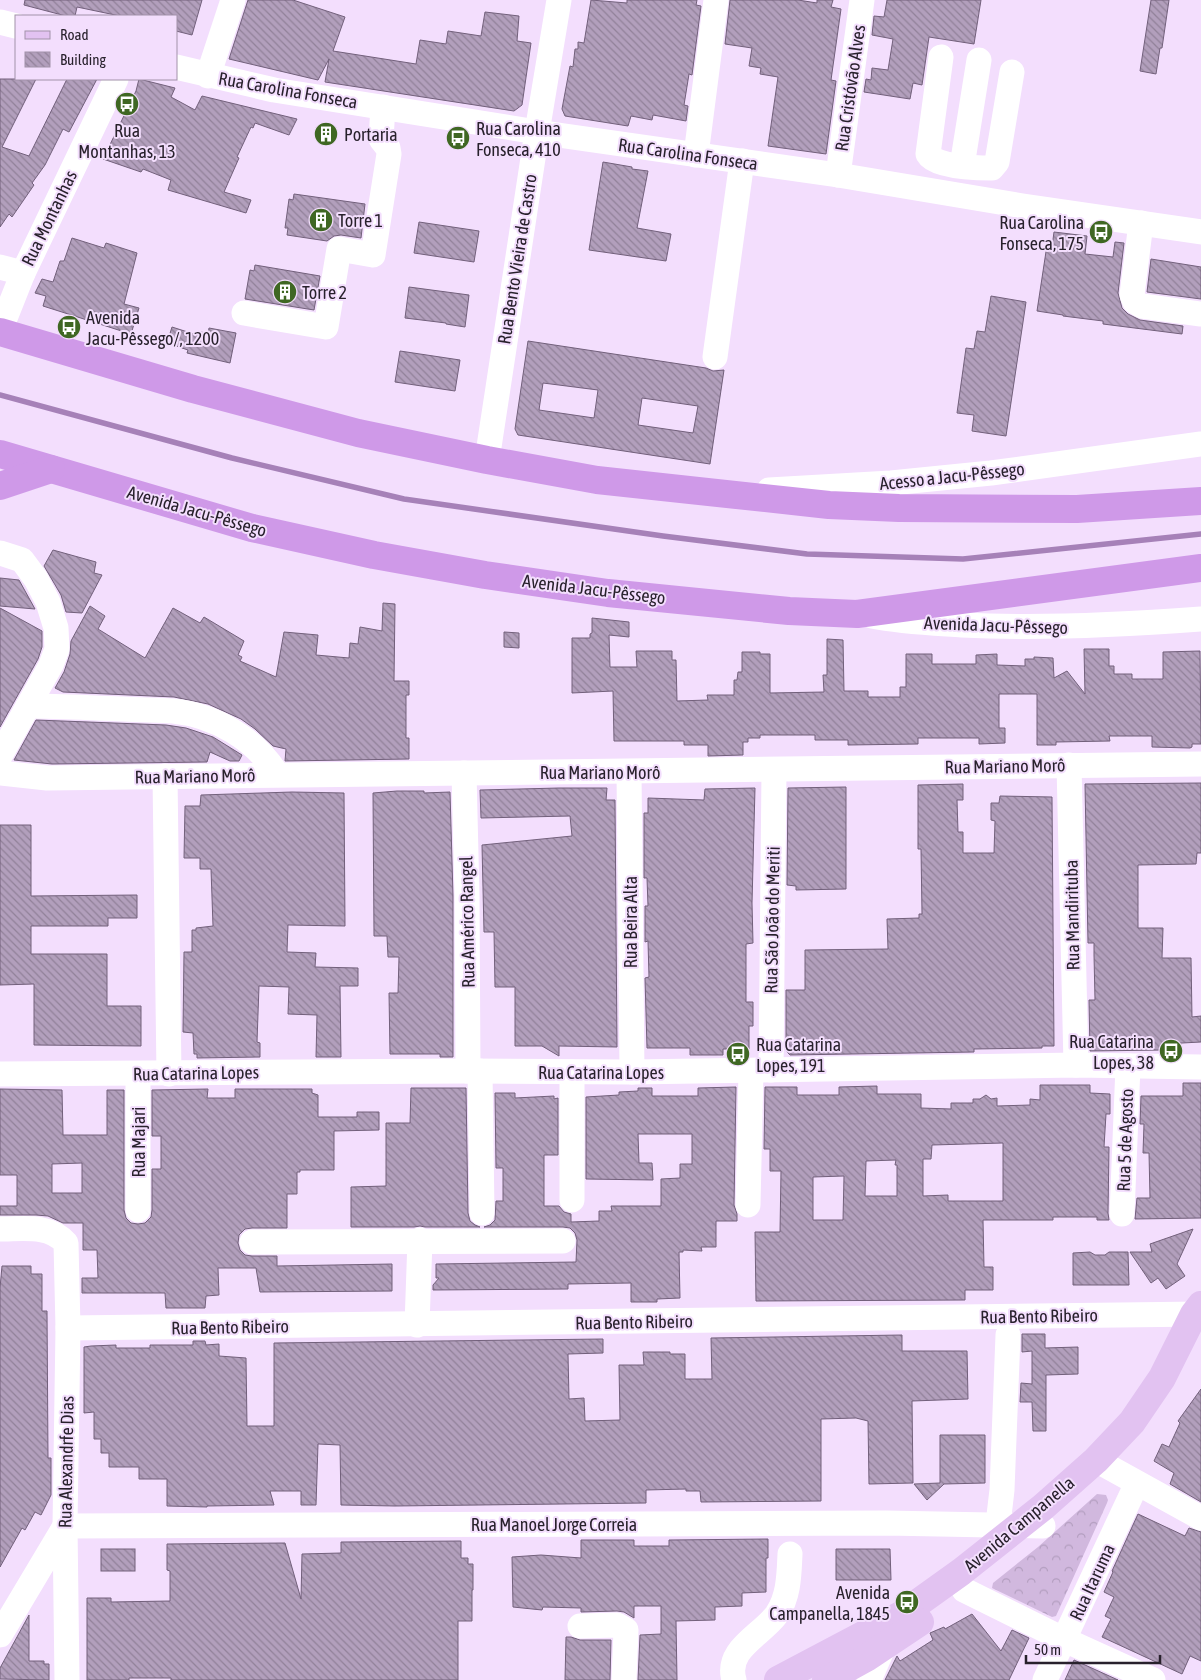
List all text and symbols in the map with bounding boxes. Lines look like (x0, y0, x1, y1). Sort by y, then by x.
legend (15, 15, 178, 80)
street label: Rua Cristóvão Alves (831, 23, 869, 153)
text: Road (60, 26, 89, 43)
text: Building (60, 51, 106, 68)
street label: Rua Carolina Fonseca (217, 67, 359, 113)
bus stop icon: Rua Montanhas, 13 (114, 91, 140, 117)
place label: Rua Carolina Fonseca, 410 (476, 118, 561, 160)
place label: Rua Montanhas, 13 (78, 120, 176, 162)
building icon: Portaria (313, 121, 339, 147)
place label: Portaria (344, 124, 398, 145)
bus stop icon: Rua Carolina Fonseca, 410 (445, 125, 471, 151)
street label: Rua Carolina Fonseca (617, 134, 759, 174)
street label: Rua Montanhas (17, 167, 81, 269)
street label: Rua Bento Vieira de Castro (493, 172, 541, 346)
building icon: Torre 1 (308, 207, 334, 233)
place label: Torre 1 (338, 210, 383, 231)
place label: Rua Carolina Fonseca, 175 (999, 212, 1084, 254)
bus stop icon: Rua Carolina Fonseca, 175 (1088, 219, 1114, 245)
building icon: Torre 2 (272, 279, 298, 305)
place label: Torre 2 (302, 282, 347, 303)
place label: Avenida Jacu-Pêssego/, 1200 (86, 307, 219, 349)
bus stop icon: Avenida Jacu-Pêssego/, 1200 (56, 314, 82, 340)
street label: Acesso a Jacu-Pêssego (878, 458, 1026, 494)
street label: Avenida Jacu-Pêssego (125, 481, 269, 541)
street label: Avenida Jacu-Pêssego (521, 570, 667, 608)
street label: Avenida Jacu-Pêssego (924, 612, 1068, 638)
street label: Rua Mariano Morô (944, 754, 1066, 778)
street label: Rua Mariano Morô (540, 762, 660, 783)
street label: Rua Mariano Morô (134, 764, 256, 788)
street label: Rua São João do Meriti (760, 846, 784, 994)
street label: Rua Américo Rangel (455, 856, 479, 988)
street label: Rua Mandirituba (1061, 860, 1083, 970)
street label: Rua Beira Alta (620, 876, 641, 968)
place label: Rua Catarina Lopes, 38 (1069, 1031, 1154, 1073)
place label: Rua Catarina Lopes, 191 (756, 1034, 841, 1076)
bus stop icon: Rua Catarina Lopes, 38 (1158, 1038, 1184, 1064)
bus stop icon: Rua Catarina Lopes, 191 (725, 1041, 751, 1067)
street label: Rua Catarina Lopes (133, 1061, 259, 1085)
street label: Rua Catarina Lopes (538, 1062, 664, 1083)
street label: Rua 5 de Agosto (1113, 1088, 1137, 1192)
street label: Rua Majari (128, 1107, 149, 1177)
street label: Rua Bento Ribeiro (980, 1304, 1098, 1328)
street label: Rua Bento Ribeiro (575, 1310, 693, 1334)
street label: Rua Bento Ribeiro (171, 1315, 289, 1339)
street label: Rua Alexandrfe Dias (54, 1396, 78, 1528)
street label: Avenida Campanella (960, 1472, 1078, 1576)
street label: Rua Manoel Jorge Correia (471, 1514, 637, 1535)
street label: Rua Itaruma (1065, 1540, 1119, 1624)
place label: Avenida Campanella, 1845 (769, 1582, 890, 1624)
bus stop icon: Avenida Campanella, 1845 (894, 1589, 920, 1615)
scale bar (1026, 1632, 1160, 1664)
text: 50 m (1034, 1641, 1061, 1658)

